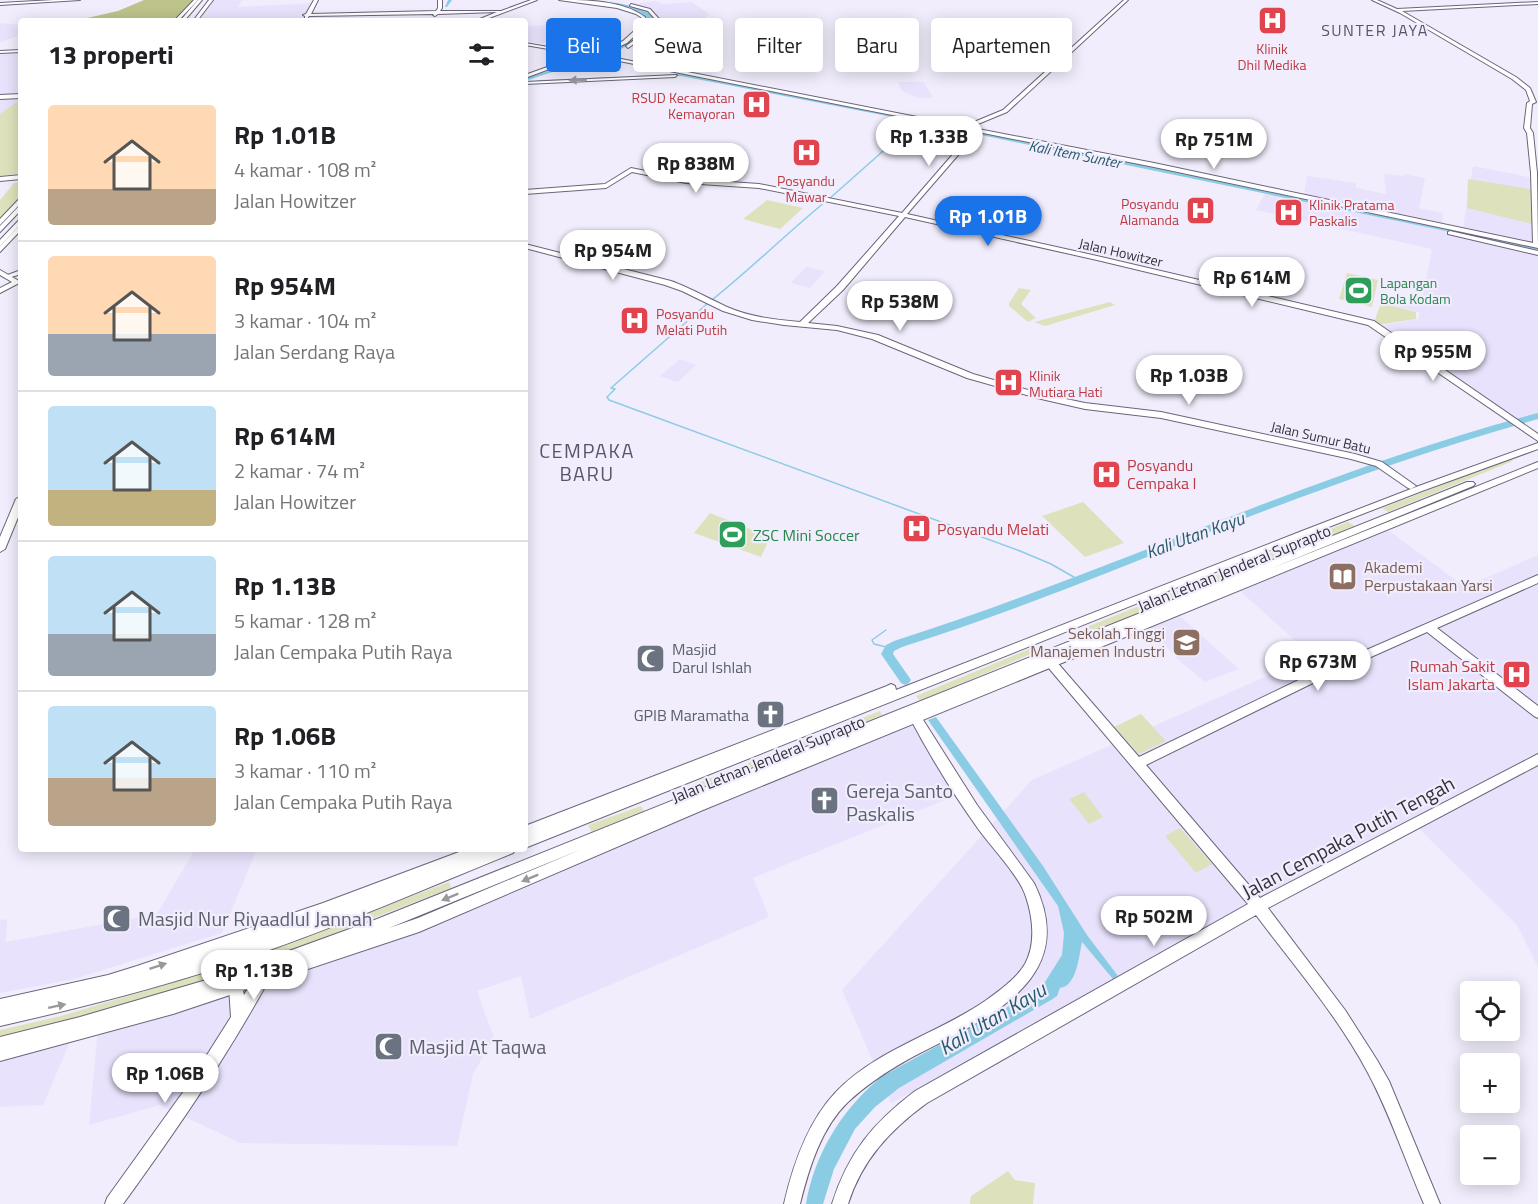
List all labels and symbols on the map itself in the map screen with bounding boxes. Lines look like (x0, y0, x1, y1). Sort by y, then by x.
hospital icon: Klinik Dhil Medika (1256, 5, 1288, 37)
district label: SUNTER JAYA (1321, 18, 1429, 42)
place label: Klinik Dhil Medika (1238, 38, 1306, 75)
one-way arrow (569, 76, 588, 85)
place label: RSUD Kecamatan Kemayoran (632, 87, 735, 124)
hospital icon: RSUD Kecamatan Kemayoran (740, 89, 772, 121)
pin: Rp 1.33B (867, 116, 991, 167)
pin: Rp 751M (1159, 119, 1269, 170)
water label: Kali Item Sunter (1027, 134, 1125, 175)
hospital icon: Posyandu Mawar (790, 137, 822, 169)
pin: Rp 838M (641, 143, 751, 194)
place label: Posyandu Mawar (777, 170, 835, 207)
place label: Posyandu Alamanda (1120, 193, 1179, 230)
place label: Klinik Pratama Paskalis (1309, 194, 1394, 231)
hospital icon: Posyandu Alamanda (1184, 195, 1216, 227)
pin: Rp 1.01B (926, 196, 1050, 247)
hospital icon: Klinik Pratama Paskalis (1272, 196, 1304, 228)
pin: Rp 954M (558, 230, 668, 281)
street label: Jalan Howitzer (1077, 232, 1165, 272)
pin: Rp 614M (1197, 257, 1307, 308)
place label: Lapangan Bola Kodam (1380, 272, 1451, 309)
sports icon: Lapangan Bola Kodam (1343, 274, 1375, 306)
pin: Rp 538M (845, 281, 955, 332)
place label: Posyandu Melati Putih (656, 303, 727, 340)
hospital icon: Posyandu Melati Putih (619, 305, 651, 337)
pin: Rp 955M (1378, 331, 1488, 382)
pin: Rp 1.03B (1127, 355, 1251, 406)
place label: Klinik Mutiara Hati (1029, 365, 1103, 402)
hospital icon: Klinik Mutiara Hati (992, 367, 1024, 399)
street label: Jalan Sumur Batu (1269, 415, 1373, 459)
district label: CEMPAKA BARU (539, 435, 635, 489)
place label: Posyandu Cempaka I (1127, 453, 1197, 495)
hospital icon: Posyandu Cempaka I (1090, 458, 1122, 490)
water label: Kali Utan Kayu (1142, 504, 1249, 565)
hospital icon: Posyandu Melati (900, 513, 932, 545)
place label: Posyandu Melati (937, 517, 1049, 541)
street label: Jalan Letnan Jenderal Suprapto (1134, 518, 1334, 618)
sports icon: ZSC Mini Soccer (716, 519, 748, 551)
place label: ZSC Mini Soccer (753, 523, 860, 547)
place label: Akademi Perpustakaan Yarsi (1364, 555, 1493, 597)
library icon: Akademi Perpustakaan Yarsi (1327, 560, 1359, 592)
place label: Sekolah Tinggi Manajemen Industri (1030, 621, 1165, 663)
school or university icon: Sekolah Tinggi Manajemen Industri (1170, 626, 1202, 658)
place label: Masjid Darul Ishlah (672, 637, 752, 679)
pin: Rp 673M (1263, 641, 1373, 692)
mosque icon: Masjid Darul Ishlah (635, 642, 667, 674)
place label: Rumah Sakit Islam Jakarta (1408, 654, 1495, 696)
hospital icon: Rumah Sakit Islam Jakarta (1500, 659, 1532, 691)
church icon: GPIB Maramatha (754, 699, 786, 731)
place label: GPIB Maramatha (634, 703, 749, 727)
street label: Jalan Letnan Jenderal Suprapto (668, 709, 868, 809)
street label: Jalan Cempaka Putih Tengah (1236, 768, 1460, 906)
place label: Gereja Santo Paskalis (846, 775, 953, 829)
church icon: Gereja Santo Paskalis (809, 785, 841, 817)
one-way arrow (521, 873, 539, 883)
one-way arrow (440, 892, 458, 902)
pin: Rp 502M (1099, 896, 1209, 947)
mosque icon: Masjid Nur Riyaadlul Jannah (101, 902, 133, 934)
place label: Masjid Nur Riyaadlul Jannah (138, 903, 372, 934)
pin: Rp 1.13B (192, 950, 316, 1001)
one-way arrow (149, 961, 167, 970)
water label: Kali Utan Kayu (932, 973, 1053, 1063)
one-way arrow (48, 1001, 67, 1010)
mosque icon: Masjid At Taqwa (372, 1030, 404, 1062)
place label: Masjid At Taqwa (409, 1031, 546, 1062)
pin: Rp 1.06B (103, 1053, 227, 1104)

